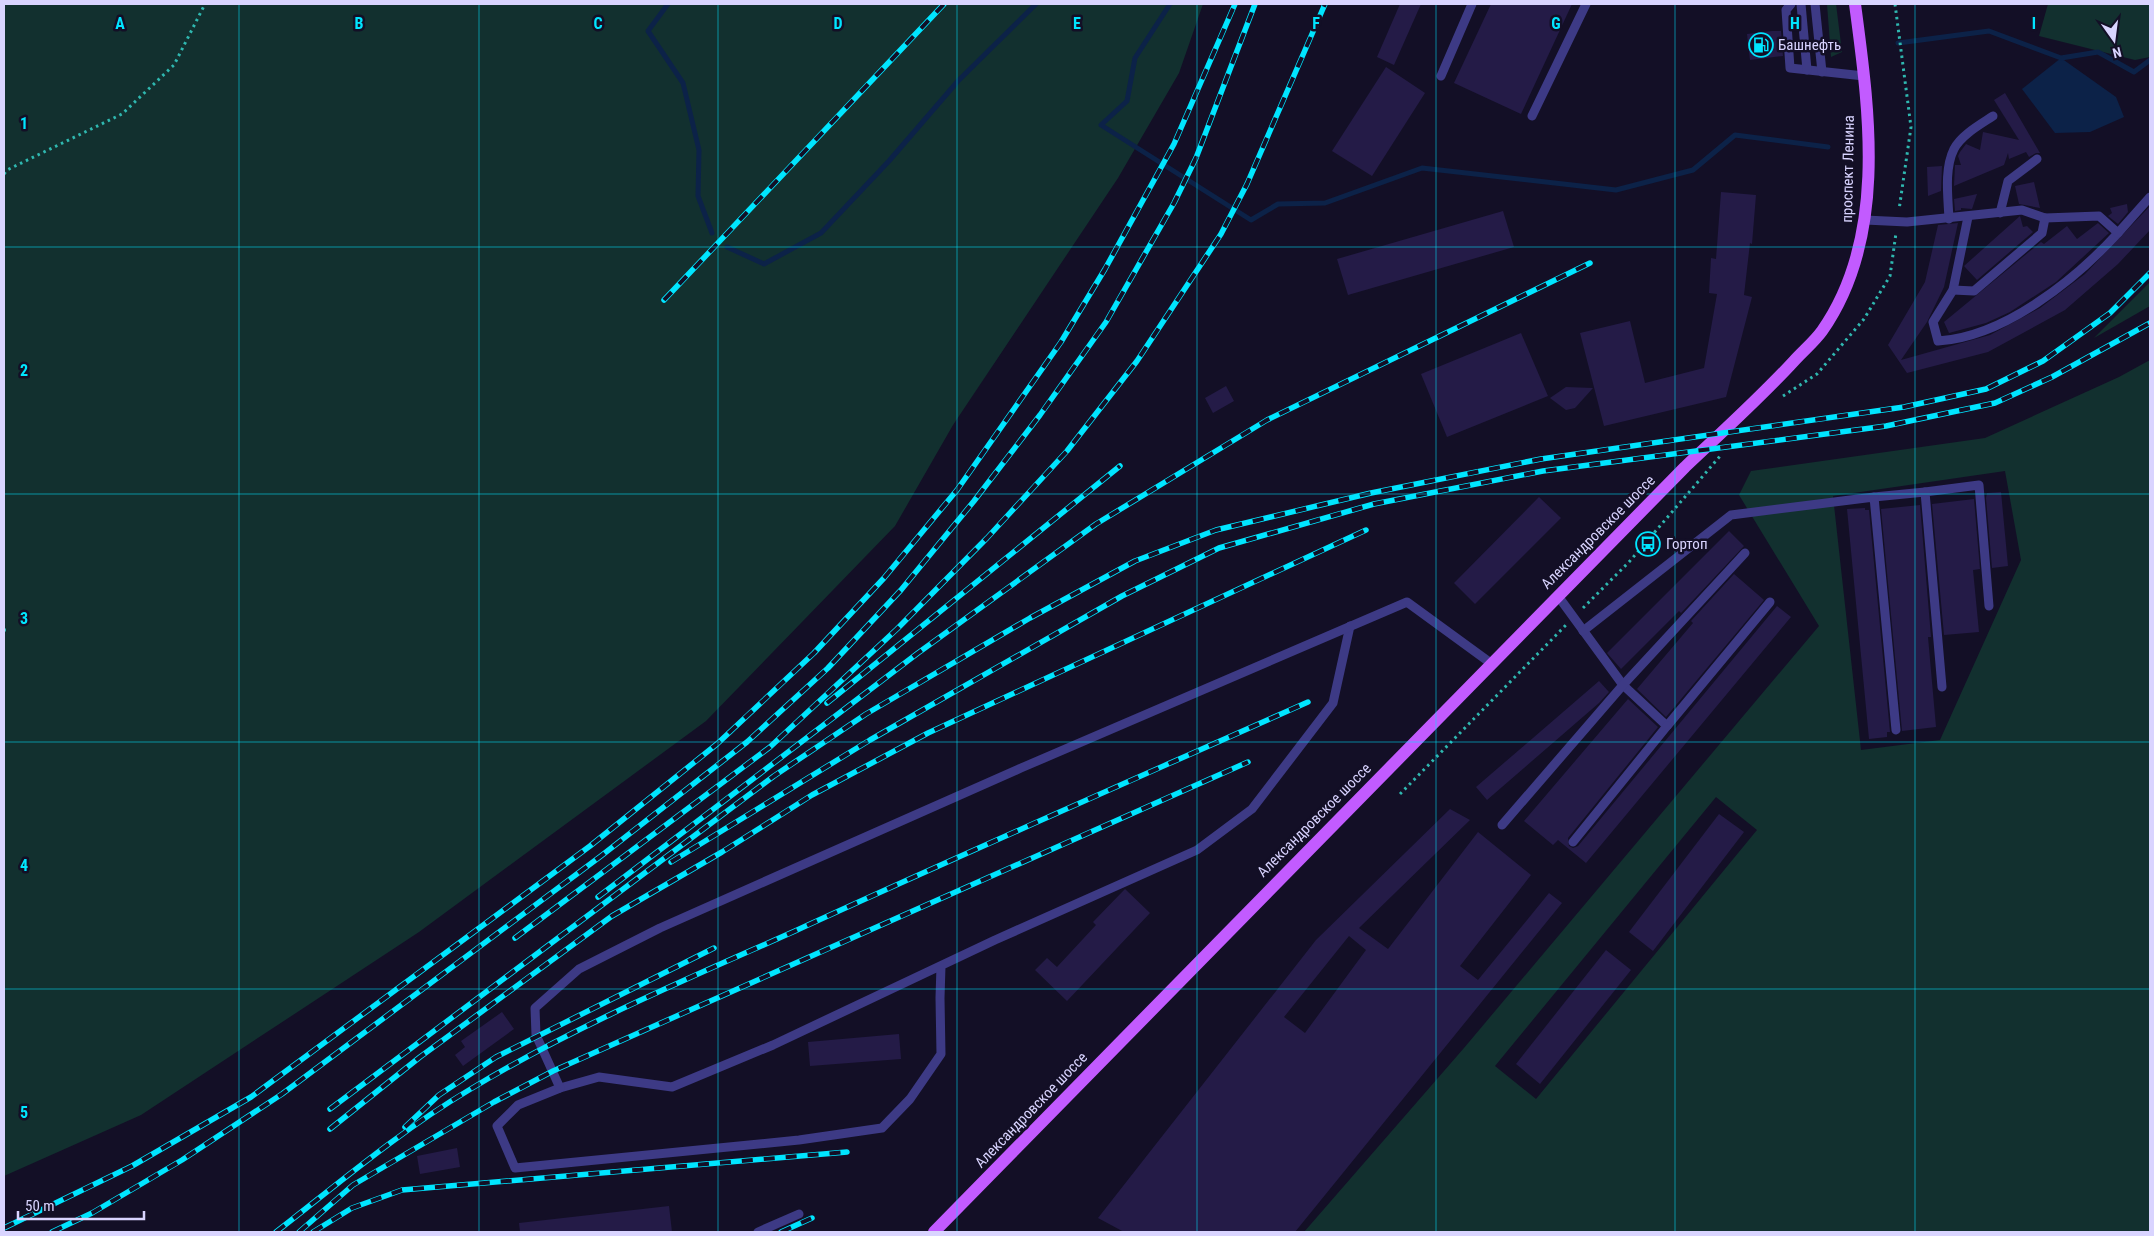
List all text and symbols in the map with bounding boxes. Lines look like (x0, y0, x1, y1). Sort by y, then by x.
text: A (115, 14, 125, 33)
text: B (355, 14, 364, 33)
text: C (593, 14, 603, 33)
text: D (833, 14, 843, 33)
text: E (1073, 14, 1081, 33)
text: F (1312, 14, 1320, 33)
text: G (1551, 14, 1561, 33)
text: H (1790, 14, 1800, 33)
text: I (2032, 14, 2036, 33)
north arrow (2089, 15, 2139, 65)
fuel station icon: Башнефть (1748, 32, 1774, 58)
place label: Башнефть (1778, 36, 1841, 54)
text: N (2111, 44, 2123, 61)
text: 1 (20, 114, 28, 133)
street label: проспект Ленина (1838, 115, 1858, 223)
text: 2 (20, 361, 28, 380)
street label: Александровское шоссе (1537, 471, 1659, 593)
bus stop icon: Гортоп (1635, 531, 1661, 557)
place label: Гортоп (1666, 535, 1708, 553)
text: 3 (20, 609, 28, 628)
street label: Александровское шоссе (1253, 759, 1375, 881)
text: 4 (20, 856, 28, 875)
street label: Александровское шоссе (971, 1048, 1091, 1172)
text: 5 (20, 1103, 28, 1122)
scale bar (18, 1188, 144, 1220)
text: 50 m (25, 1197, 55, 1215)

